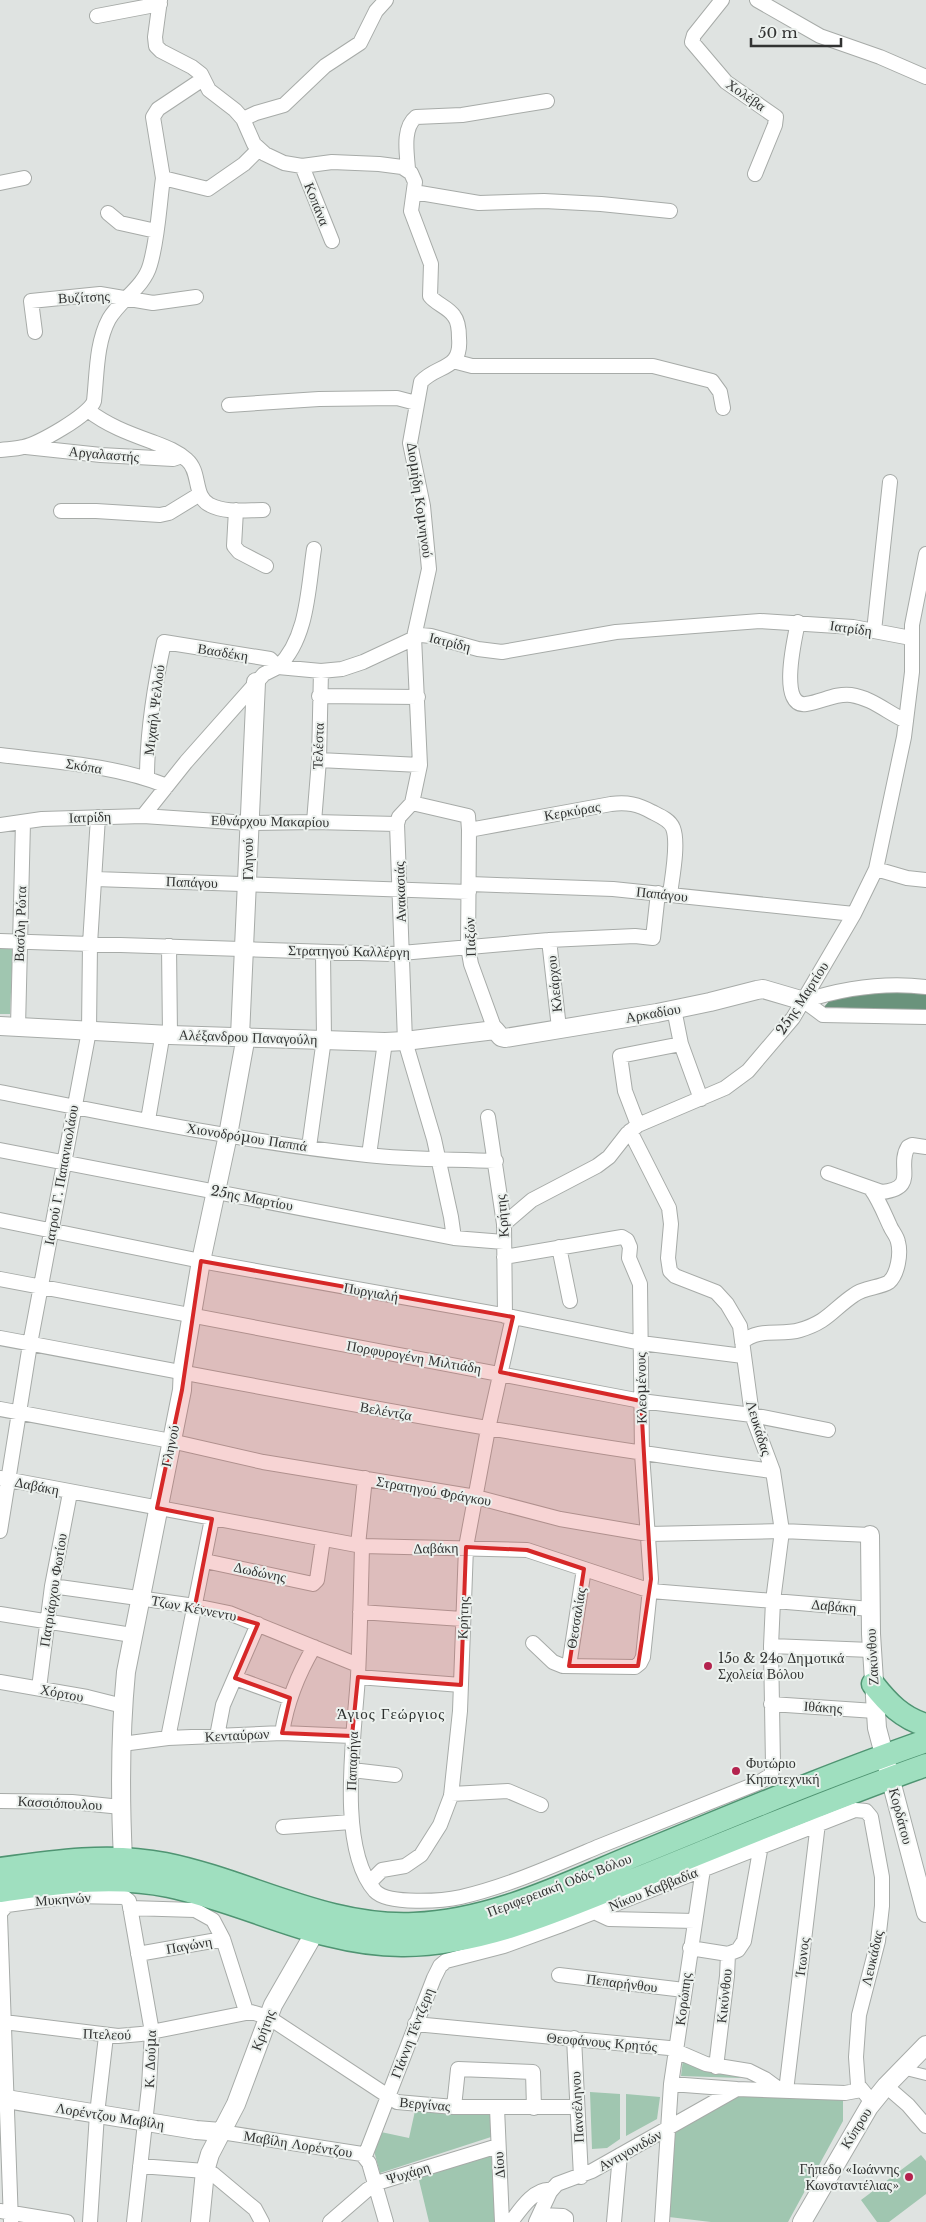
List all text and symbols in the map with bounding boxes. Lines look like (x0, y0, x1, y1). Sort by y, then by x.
scale bar (751, 15, 841, 47)
text: 50 m (758, 23, 798, 42)
street label: Χολέβα (723, 75, 770, 115)
street label: Κοπάνα (300, 180, 334, 229)
street label: Βυζίτσης (58, 287, 111, 307)
street label: Διομήδη Κομνηνού (403, 441, 437, 559)
street label: Αργαλαστής (68, 442, 140, 466)
street label: Ιατρίδη (829, 616, 873, 640)
street label: Ιατρίδη (427, 628, 473, 656)
street label: Βασδέκη (196, 639, 250, 665)
street label: Μιχαήλ Ψελλού (140, 664, 169, 756)
street label: Τελέστα (308, 722, 328, 770)
street label: Σκόπα (65, 754, 104, 778)
street label: Κερκύρας (542, 797, 602, 825)
street label: Ιατρίδη (69, 807, 111, 827)
street label: Εθνάρχου Μακαρίου (211, 811, 329, 831)
street label: Γληνού (239, 838, 257, 880)
street label: Ανακασιάς (390, 861, 410, 923)
street label: Παπάγου (166, 872, 218, 892)
street label: Παπάγου (635, 882, 689, 906)
street label: Βασίλη Ρώτα (10, 885, 30, 962)
street label: Παξών (460, 917, 480, 957)
street label: Στρατηγού Καλλέργη (288, 941, 410, 961)
street label: Κλεάρχου (542, 955, 566, 1013)
street label: 25ης Μαρτίου (772, 958, 832, 1038)
street label: Αρκαδίου (624, 999, 682, 1027)
street label: Αλέξανδρου Παναγούλη (178, 1026, 318, 1048)
street label: Ιατρού Γ. Παπανικολάου (40, 1103, 82, 1247)
street label: Χιονοδρόμου Παππά (185, 1119, 309, 1156)
street label: 25ης Μαρτίου (209, 1181, 295, 1215)
street label: Κρήτης (491, 1193, 513, 1238)
street label: Πυργιαλή (342, 1278, 400, 1306)
street label: Πορφυρογένη Μιλτιάδη (345, 1336, 483, 1378)
street label: Κλεομένους (631, 1352, 651, 1424)
street label: Βελέντζα (359, 1398, 414, 1425)
street label: Λευκάδας (742, 1398, 776, 1458)
street label: Γληνού (157, 1423, 183, 1469)
street label: Στρατηγού Φράγκου (375, 1472, 493, 1510)
street label: Δαβάκη (13, 1473, 61, 1499)
street label: Πατριάρχου Φωτίου (35, 1532, 71, 1648)
street label: Δαβάκη (413, 1539, 459, 1557)
street label: Δωδώνης (232, 1558, 288, 1586)
street label: Θεσσαλίας (562, 1586, 590, 1650)
street label: Τζων Κέννεντυ (150, 1591, 238, 1625)
street label: Δαβάκη (811, 1595, 857, 1617)
street label: Κρήτης (453, 1596, 473, 1640)
street label: Ζακύνθου (862, 1628, 882, 1686)
place label: 15ο & 24ο Δημοτικά Σχολεία Βόλου (718, 1649, 845, 1683)
marker: 15ο & 24ο Δημοτικά Σχολεία Βόλου (702, 1660, 714, 1672)
street label: Χόρτου (39, 1680, 85, 1706)
street label: Ιθάκης (803, 1697, 843, 1717)
district label: Άγιος Γεώργιος (337, 1704, 445, 1723)
street label: Κενταύρων (204, 1724, 270, 1746)
street label: Παπαρήγα (342, 1730, 362, 1791)
place label: Φυτώριο Κηποτεχνική (746, 1754, 820, 1788)
marker: Φυτώριο Κηποτεχνική (730, 1765, 742, 1777)
street label: Κορδάτου (885, 1786, 917, 1846)
street label: Κασσιόπουλου (17, 1792, 103, 1814)
street label: Περιφερειακή Οδός Βόλου (484, 1849, 634, 1921)
street label: Νίκου Καββαδία (606, 1863, 701, 1915)
street label: Μυκηνών (35, 1888, 91, 1910)
street label: Λευκάδας (857, 1928, 887, 1988)
street label: Παγώνη (165, 1932, 213, 1958)
street label: Ίτωνος (791, 1936, 813, 1979)
street label: Κικύνθου (712, 1968, 736, 2024)
street label: Πεπαρήνθου (585, 1970, 659, 1996)
street label: Κορώπης (671, 1971, 695, 2027)
street label: ΓΙάννη Τέντζερη (386, 1985, 438, 2081)
street label: Κρήτης (247, 2006, 279, 2053)
street label: Πτελεού (83, 2024, 131, 2044)
street label: Θεοφάνους Κρητός (546, 2028, 658, 2056)
street label: Κ. Δούμα (140, 2029, 160, 2088)
street label: Πανσέληνου (566, 2071, 588, 2143)
street label: Βεργίνας (399, 2093, 452, 2115)
street label: Λορέντζου Μαβίλη (54, 2099, 166, 2133)
street label: Κύπρου (836, 2104, 876, 2152)
street label: Αντιγονιδών (595, 2125, 665, 2175)
street label: Μαβίλη Λορέντζου (242, 2127, 354, 2161)
street label: Δίου (489, 2151, 509, 2179)
street label: Ψυχάρη (384, 2158, 432, 2188)
place label: Γήπεδο «Ιωάννης Κωνσταντέλιας» (799, 2160, 899, 2194)
marker: Γήπεδο «Ιωάννης Κωνσταντέλιας» (903, 2171, 915, 2183)

